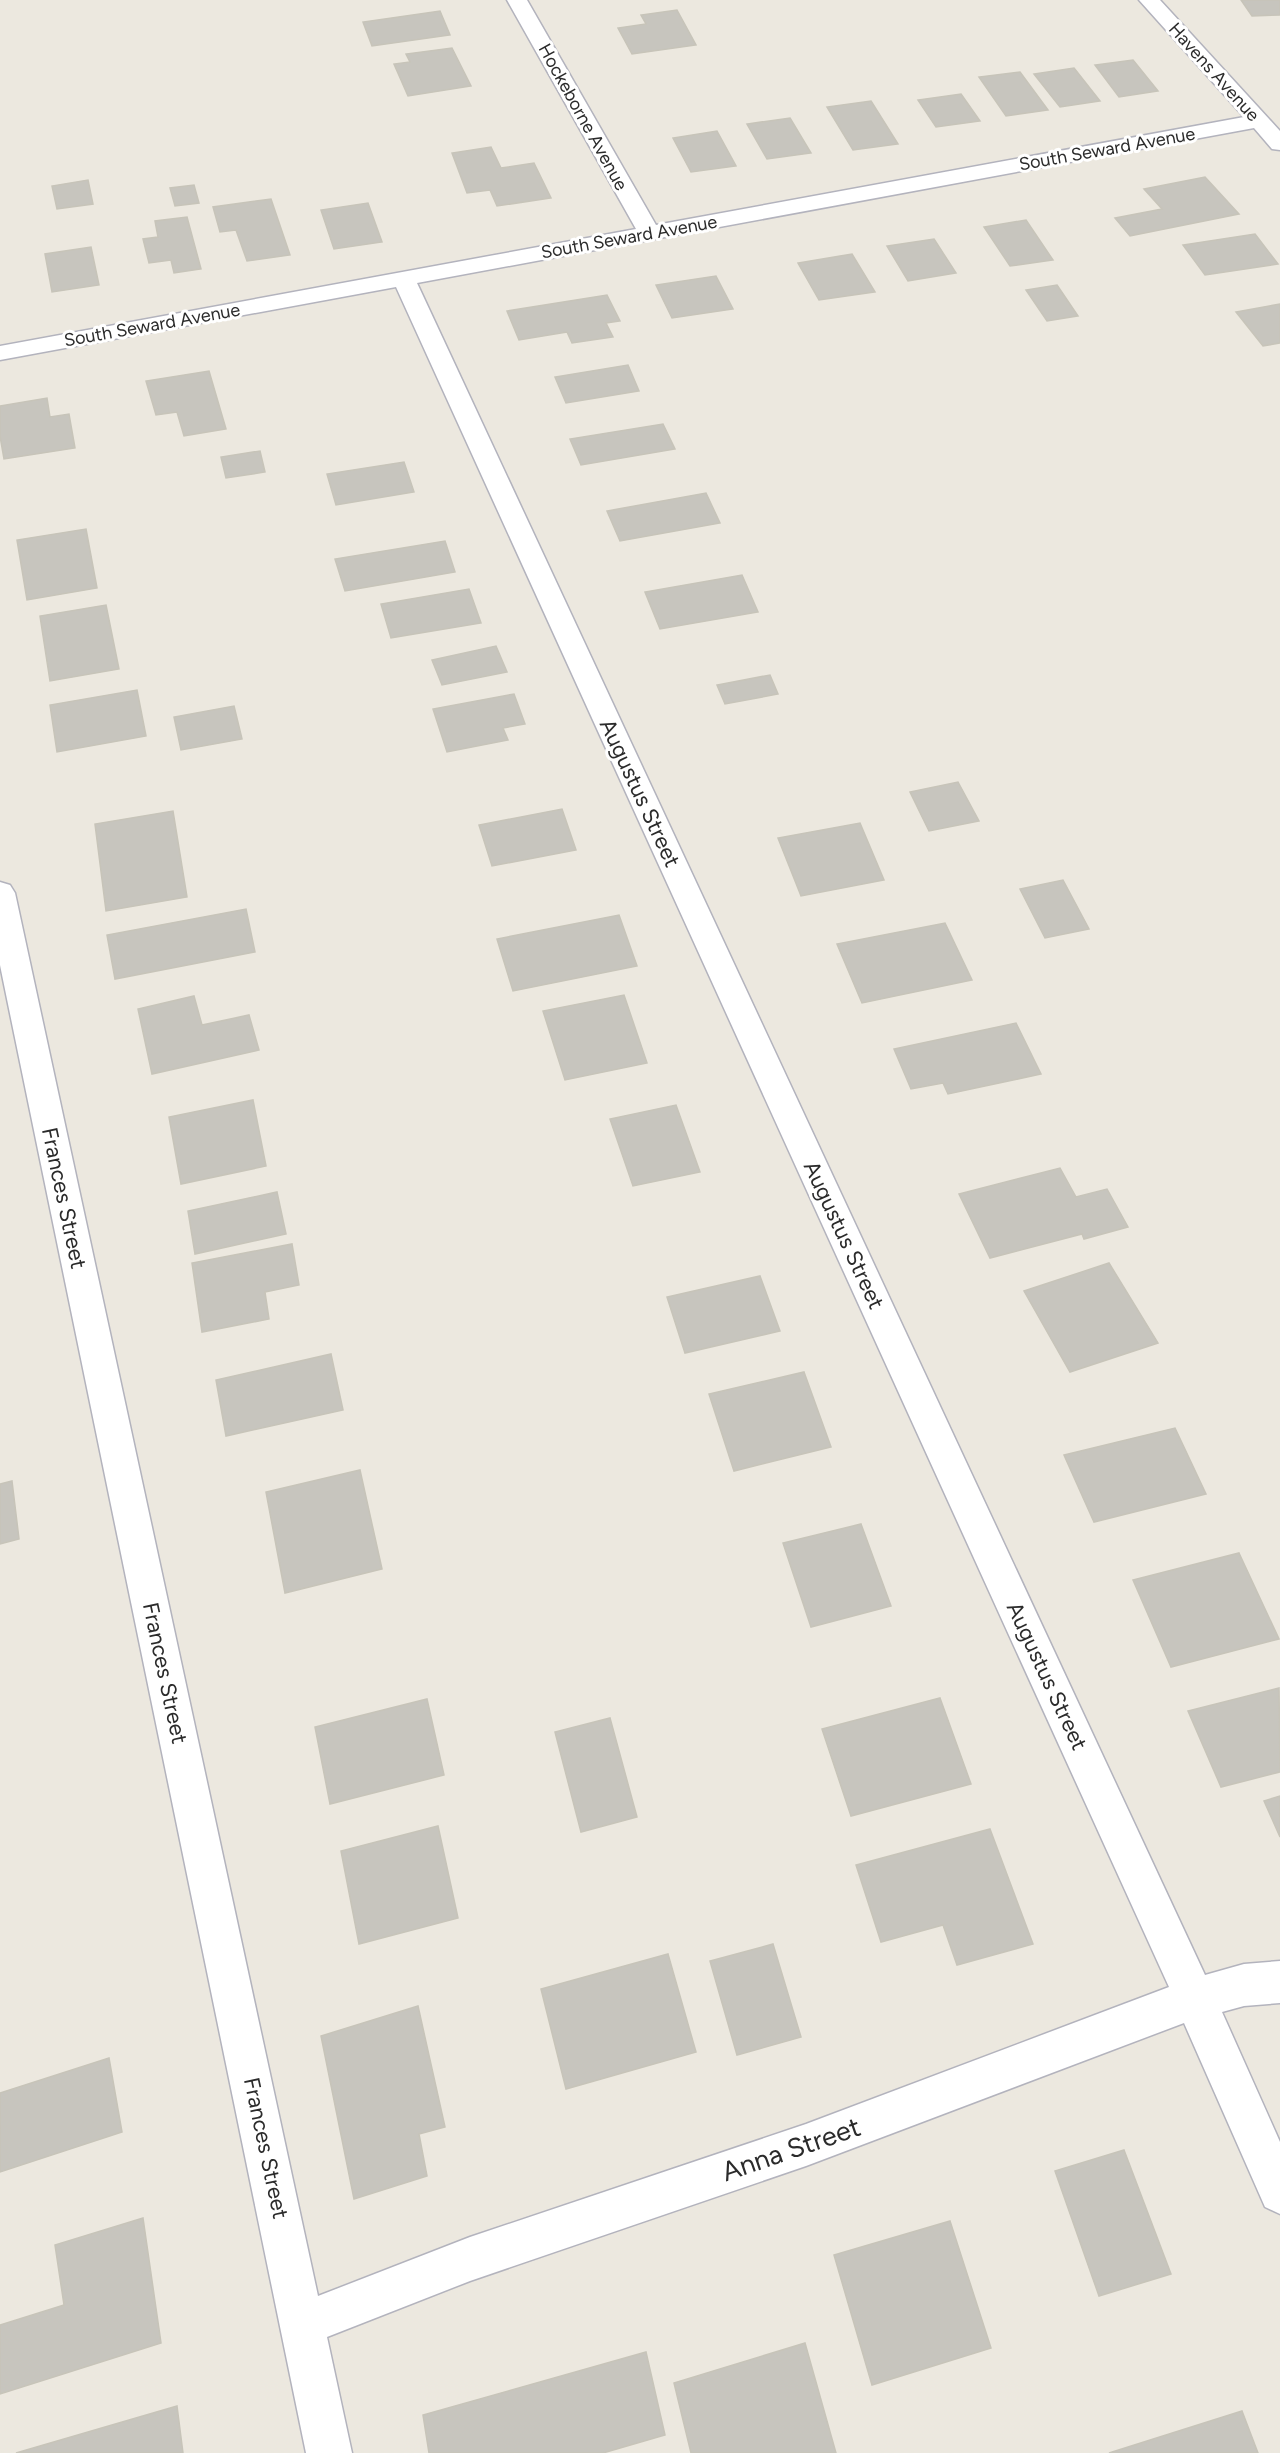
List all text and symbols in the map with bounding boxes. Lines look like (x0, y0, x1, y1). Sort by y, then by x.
street label: Havens Avenue (1164, 18, 1264, 126)
street label: Hockeborne Avenue (534, 40, 633, 194)
street label: South Seward Avenue (1017, 123, 1197, 175)
street label: South Seward Avenue (539, 211, 719, 263)
street label: South Seward Avenue (62, 299, 242, 351)
street label: Augustus Street (594, 715, 686, 871)
street label: Frances Street (36, 1125, 92, 1271)
street label: Augustus Street (798, 1157, 890, 1313)
street label: Augustus Street (1001, 1598, 1093, 1754)
street label: Frances Street (137, 1600, 193, 1746)
street label: Frances Street (238, 2075, 294, 2221)
street label: Anna Street (717, 2110, 865, 2188)

